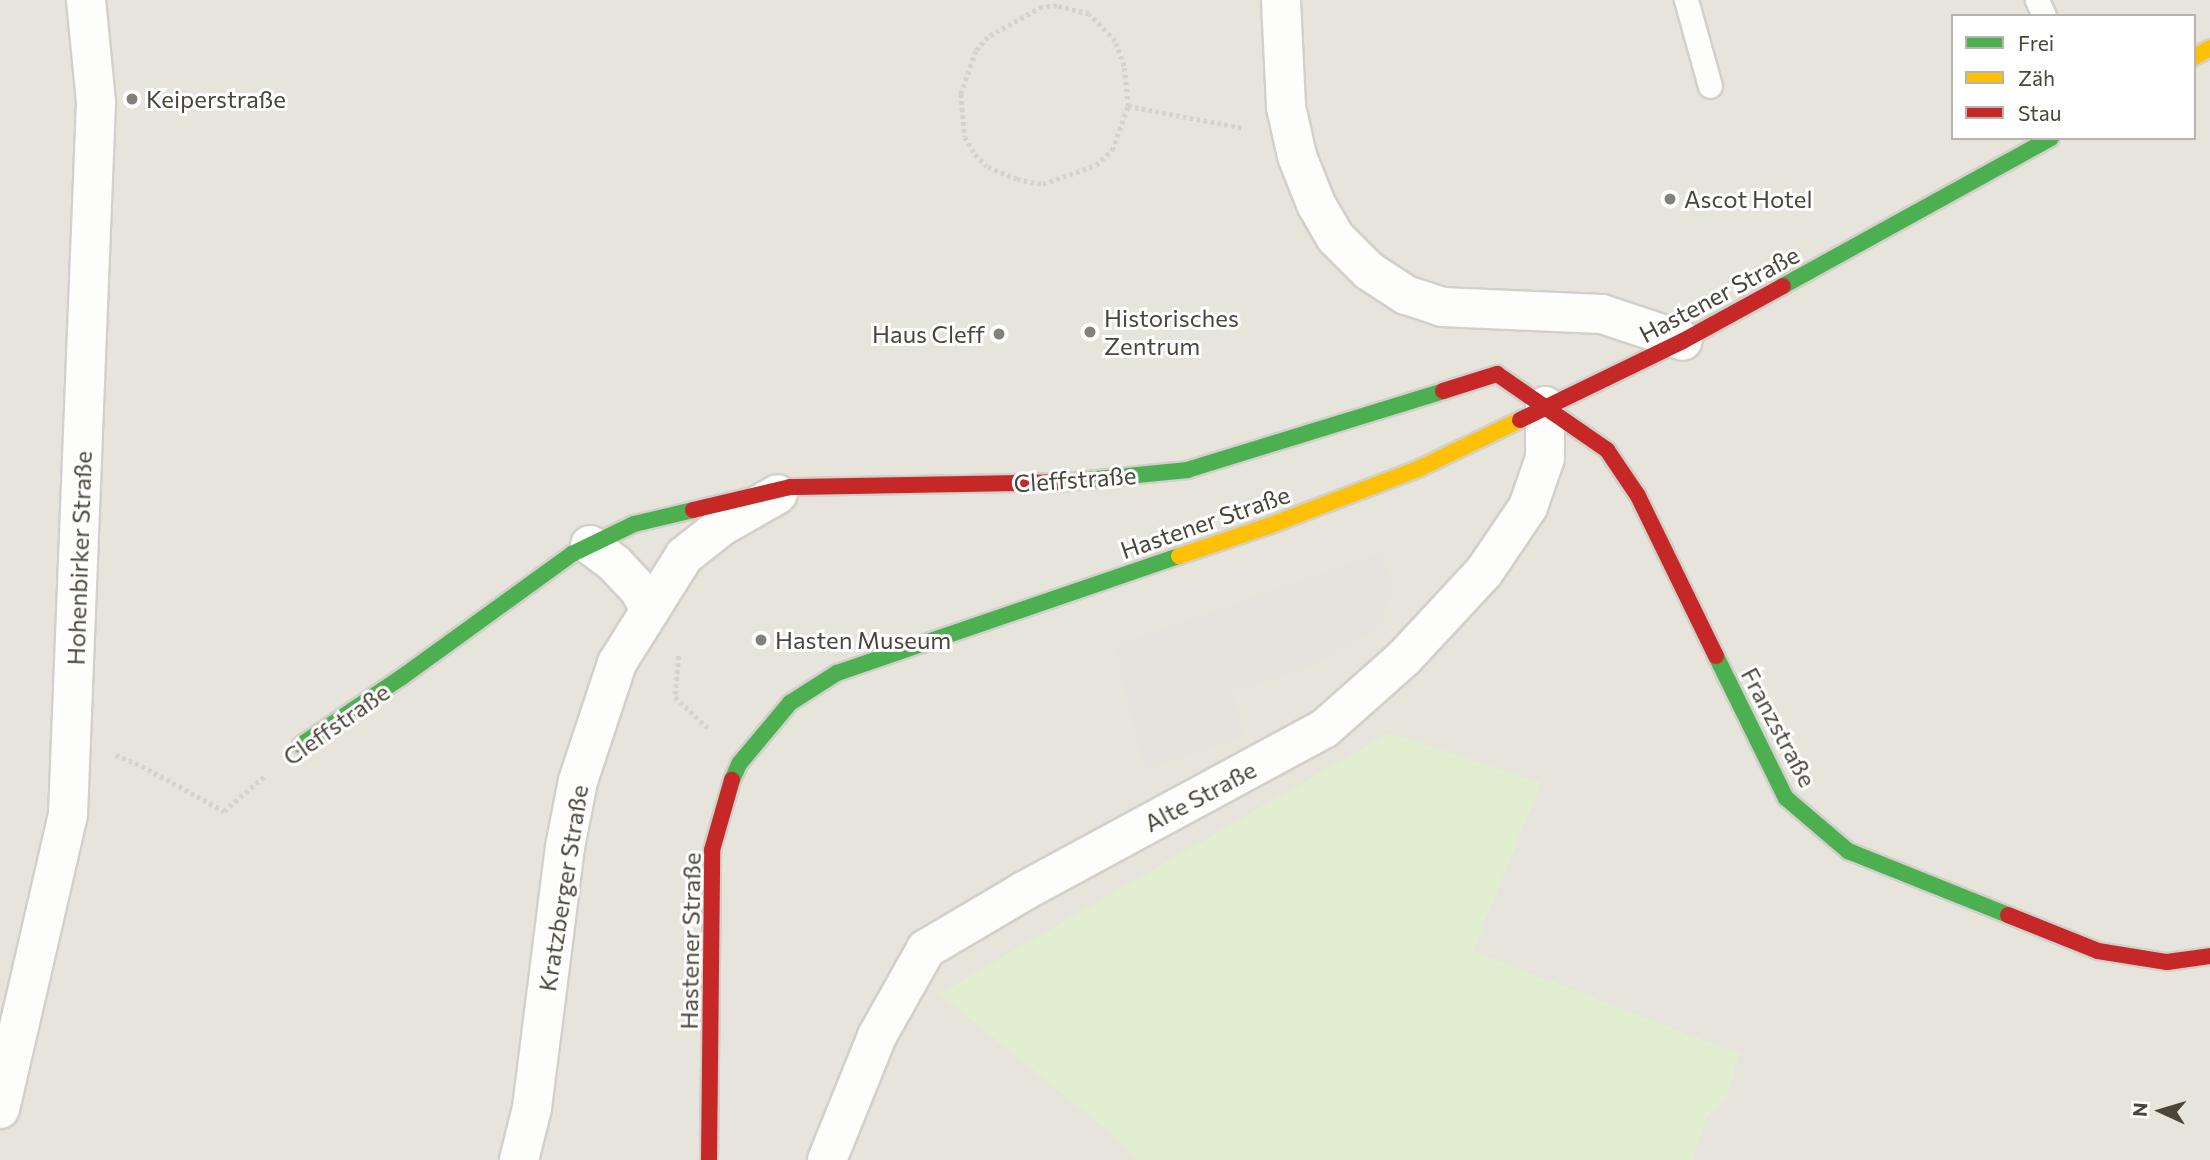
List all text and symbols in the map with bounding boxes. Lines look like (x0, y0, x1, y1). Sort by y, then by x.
legend (1951, 14, 2196, 140)
text: Frei (2018, 30, 2054, 55)
text: Zäh (2018, 65, 2055, 90)
place label: Keiperstraße (146, 85, 286, 113)
marker: Keiperstraße (124, 91, 140, 107)
text: Stau (2018, 100, 2061, 125)
place label: Ascot Hotel (1684, 185, 1813, 213)
marker: Ascot Hotel (1662, 191, 1678, 207)
street label: Hastener Straße (1634, 240, 1804, 348)
place label: Historisches Zentrum (1104, 304, 1239, 360)
place label: Haus Cleff (872, 320, 985, 348)
marker: Historisches Zentrum (1082, 324, 1098, 340)
marker: Haus Cleff (991, 326, 1007, 342)
street label: Hohenbirker Straße (61, 450, 97, 666)
street label: Cleffstraße (1013, 460, 1137, 498)
street label: Hastener Straße (1117, 480, 1293, 564)
place label: Hasten Museum (775, 626, 951, 654)
marker: Hasten Museum (753, 632, 769, 648)
street label: Franzstraße (1736, 662, 1822, 792)
street label: Cleffstraße (277, 677, 395, 771)
street label: Alte Straße (1139, 755, 1261, 837)
street label: Kratzberger Straße (532, 783, 594, 993)
street label: Hastener Straße (674, 852, 706, 1030)
north arrow (2126, 1076, 2196, 1146)
text: N (2128, 1102, 2152, 1117)

